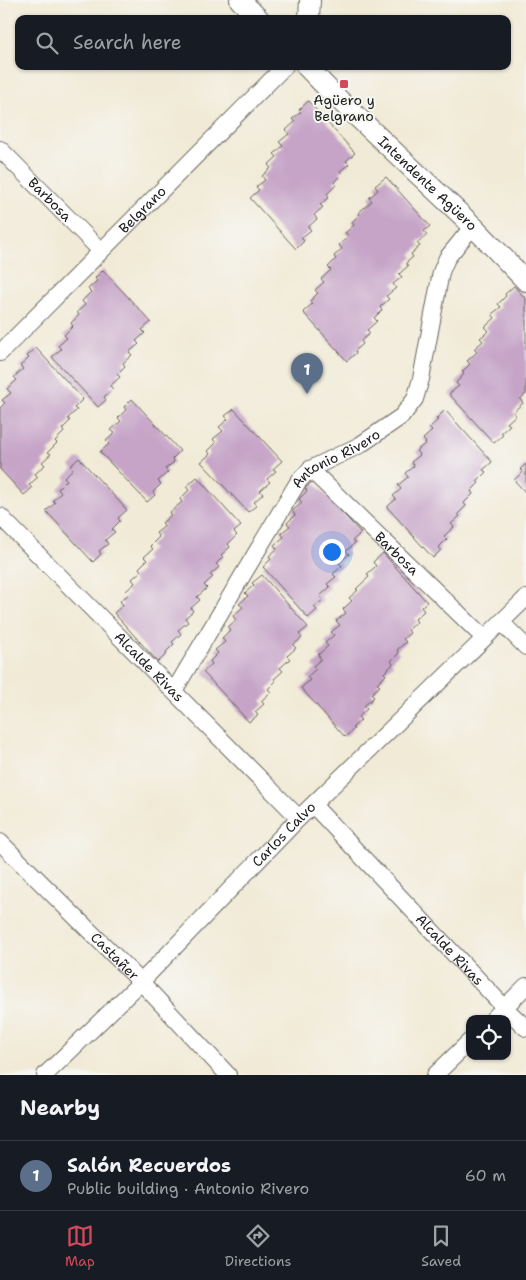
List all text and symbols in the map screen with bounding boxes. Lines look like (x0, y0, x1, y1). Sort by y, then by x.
search box (15, 15, 511, 70)
icon: search (33, 29, 61, 57)
text: Search here (73, 30, 182, 55)
marker: Agüero y Belgrano (338, 78, 350, 90)
place label: Agüero y Belgrano (313, 91, 375, 125)
street label: Intendente Agüero (374, 132, 481, 234)
street label: Barbosa (24, 174, 76, 225)
street label: Belgrano (115, 182, 170, 237)
pin: 1 (291, 353, 323, 394)
street label: Antonio Rivero (287, 425, 383, 491)
street label: Barbosa (371, 528, 423, 579)
your location (319, 539, 345, 565)
street label: Alcalde Rivas (111, 628, 188, 706)
street label: Carlos Calvo (248, 798, 319, 871)
street label: Alcalde Rivas (412, 910, 488, 989)
street label: Castañer (87, 928, 143, 984)
map controls (466, 1015, 511, 1060)
button: locate (466, 1015, 511, 1060)
text: Nearby (20, 1094, 100, 1122)
text: Salón Recuerdos (67, 1153, 231, 1178)
text: 1 (32, 1165, 40, 1186)
text: 60 m (465, 1165, 506, 1186)
text: Public building · Antonio Rivero (67, 1178, 309, 1199)
tab: Map (65, 1222, 95, 1270)
tab: Directions (225, 1222, 291, 1270)
tab: Saved (421, 1222, 461, 1270)

